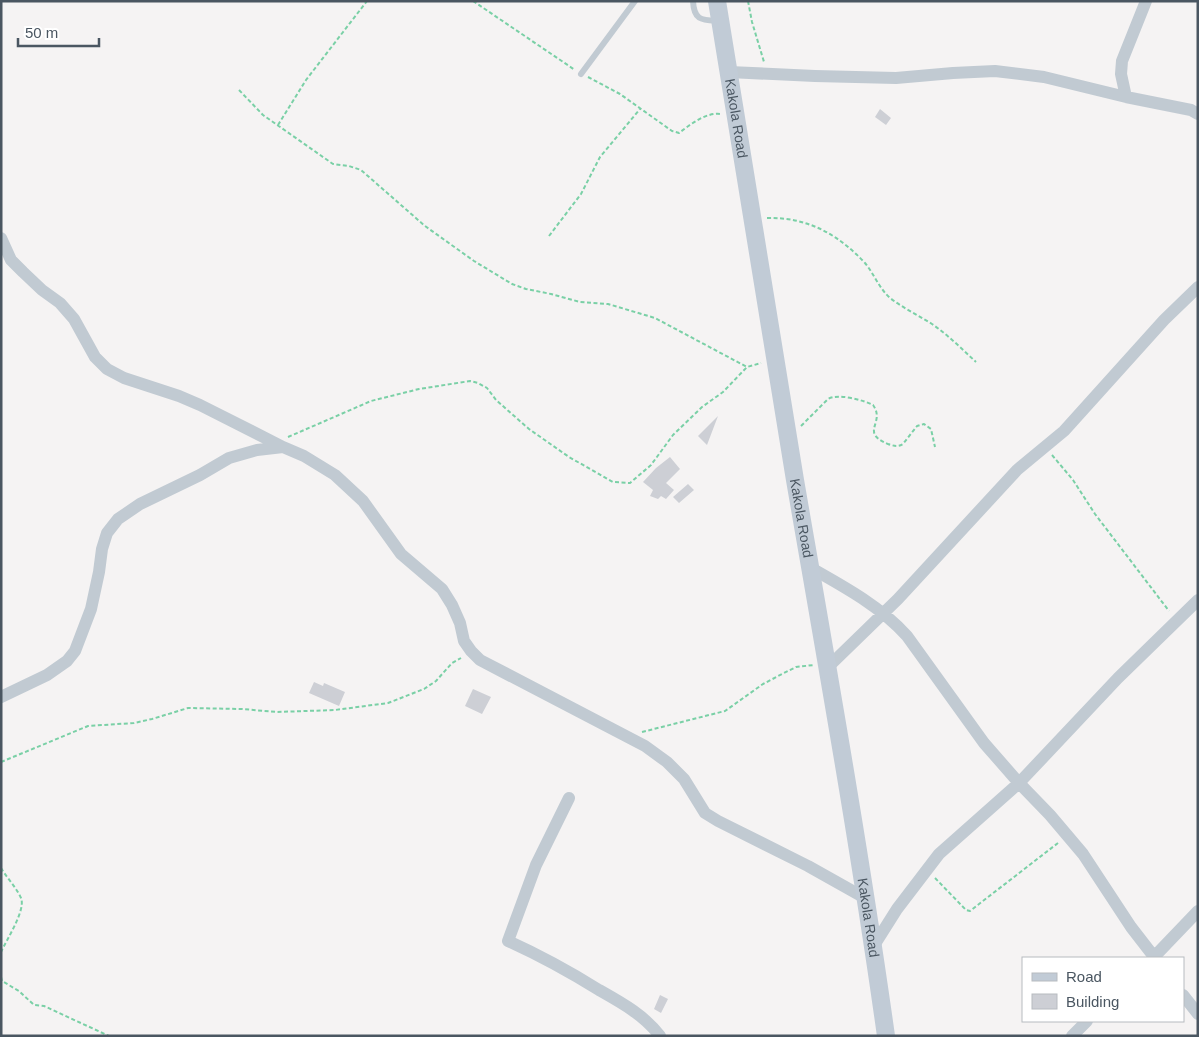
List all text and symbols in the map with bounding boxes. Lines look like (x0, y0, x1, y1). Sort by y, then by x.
scale bar (18, 15, 99, 47)
text: 50 m (25, 24, 58, 41)
street label: Kakola Road (722, 77, 751, 159)
street label: Kakola Road (787, 477, 816, 559)
street label: Kakola Road (854, 877, 882, 958)
legend (1022, 957, 1184, 1022)
text: Road (1066, 968, 1102, 985)
text: Building (1066, 993, 1119, 1010)

